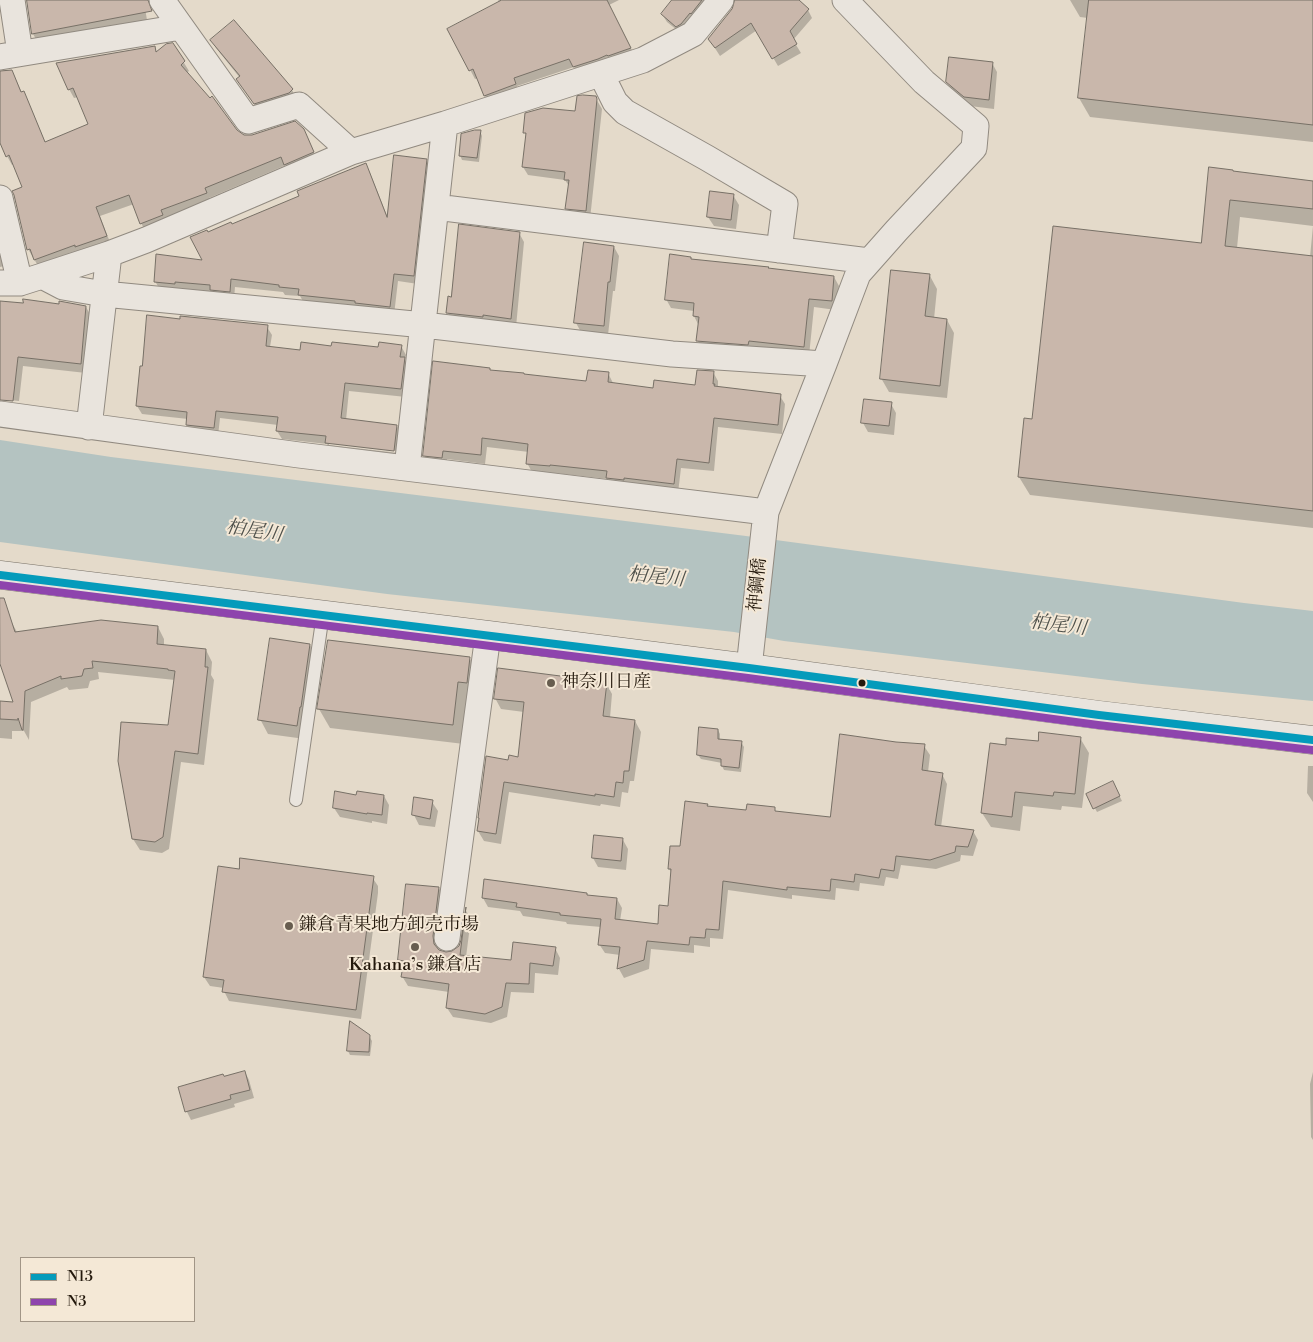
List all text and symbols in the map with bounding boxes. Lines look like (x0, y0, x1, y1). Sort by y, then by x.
water label: 柏尾川 (224, 516, 284, 548)
street label: 神鋼橋 (744, 557, 772, 613)
water label: 柏尾川 (626, 564, 686, 592)
water label: 柏尾川 (1028, 611, 1088, 641)
place label: 神奈川日産 (561, 672, 651, 694)
marker: 神奈川日産 (545, 677, 557, 689)
unlabelled marker (857, 678, 867, 688)
place label: 鎌倉青果地方卸売市場 (299, 915, 479, 937)
marker: 鎌倉青果地方卸売市場 (283, 920, 295, 932)
marker: Kahana’s 鎌倉店 (409, 941, 421, 953)
place label: Kahana’s 鎌倉店 (349, 955, 481, 977)
legend (20, 1257, 195, 1322)
text: N13 (67, 1267, 93, 1286)
text: N3 (67, 1292, 86, 1311)

